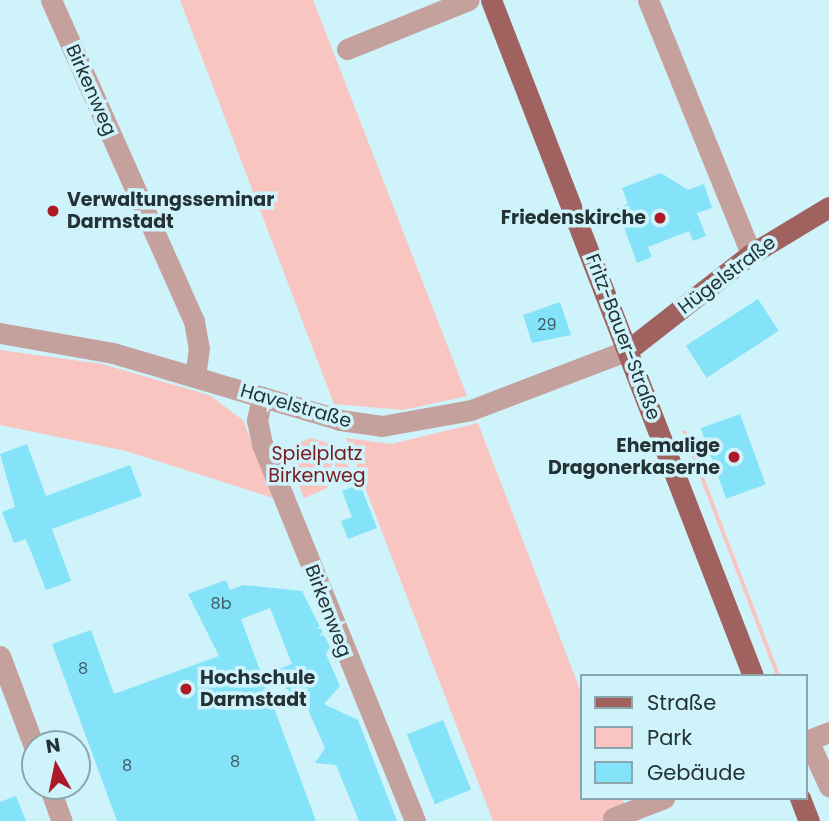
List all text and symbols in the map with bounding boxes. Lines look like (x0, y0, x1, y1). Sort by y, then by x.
street label: Birkenweg (61, 41, 121, 139)
place label: Verwaltungsseminar Darmstadt (67, 189, 274, 233)
marker: Verwaltungsseminar Darmstadt (45, 203, 61, 219)
place label: Friedenskirche (501, 207, 646, 229)
marker: Friedenskirche (652, 210, 668, 226)
street label: Hügelstraße (674, 231, 780, 319)
street label: Fritz-Bauer-Straße (581, 251, 665, 423)
house number: 29 (537, 315, 557, 335)
street label: Havelstraße (238, 379, 354, 433)
place label: Ehemalige Dragonerkaserne (548, 435, 720, 479)
park label: Spielplatz Birkenweg (268, 443, 366, 487)
marker: Ehemalige Dragonerkaserne (726, 449, 742, 465)
street label: Birkenweg (300, 561, 356, 661)
house number: 8b (211, 594, 231, 614)
house number: 8 (78, 659, 88, 679)
place label: Hochschule Darmstadt (200, 667, 315, 711)
legend (580, 674, 808, 800)
marker: Hochschule Darmstadt (178, 681, 194, 697)
text: Straße (647, 688, 716, 717)
text: Park (647, 723, 692, 752)
north arrow (21, 730, 91, 800)
text: N (44, 731, 62, 760)
house number: 8 (230, 752, 240, 772)
house number: 8 (122, 756, 132, 776)
text: Gebäude (647, 758, 745, 787)

